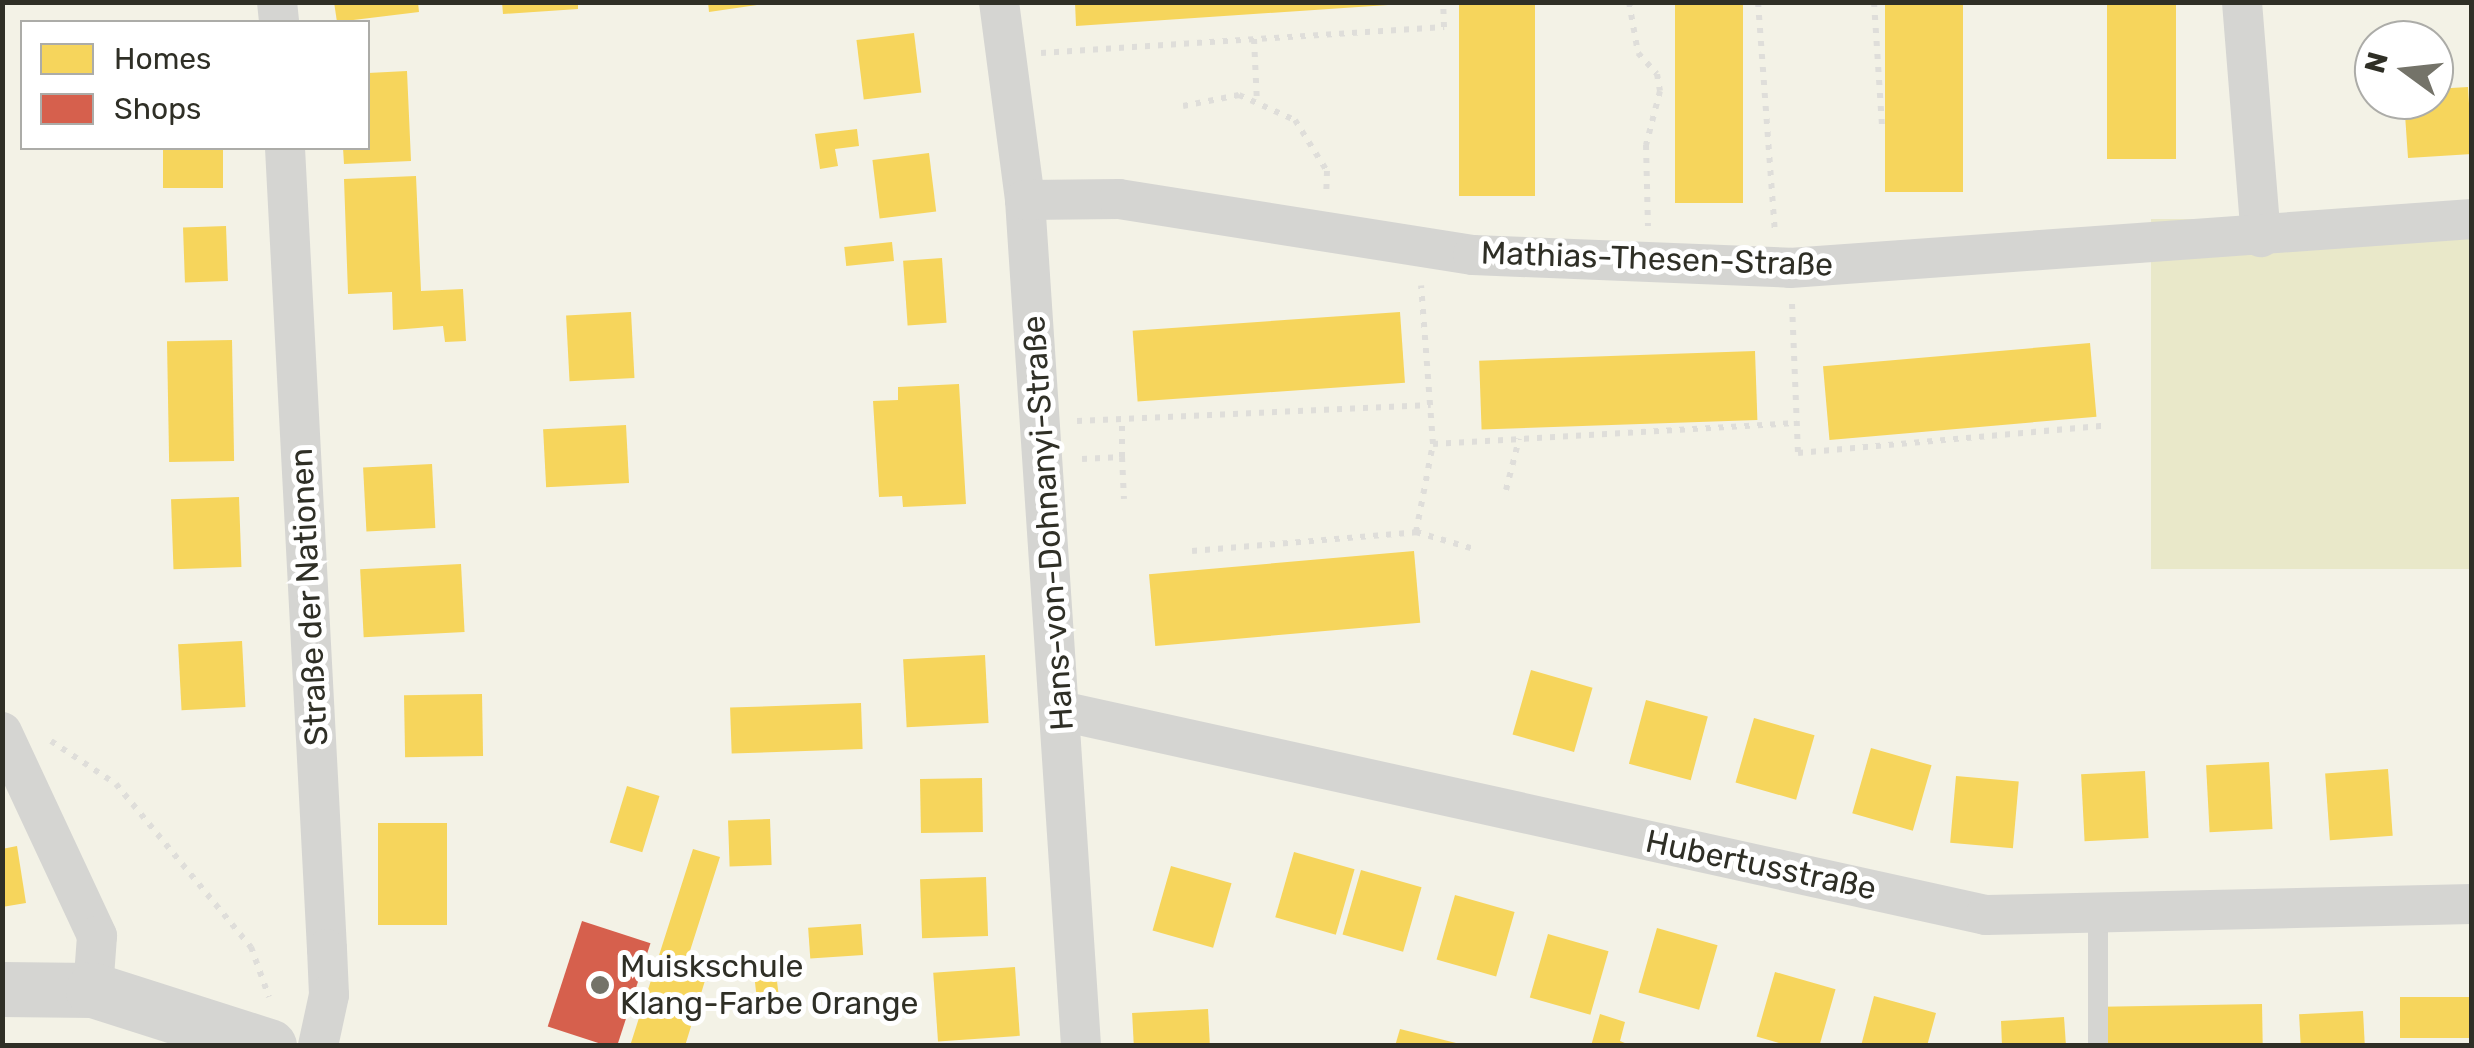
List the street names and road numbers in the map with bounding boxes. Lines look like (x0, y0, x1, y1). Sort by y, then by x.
street label: Mathias-Thesen-Straße (1480, 234, 1834, 284)
street label: Hans-von-Dohnanyi-Straße (1014, 314, 1082, 732)
street label: Straße der Nationen (282, 447, 336, 747)
street label: Hubertusstraße (1642, 822, 1880, 908)

